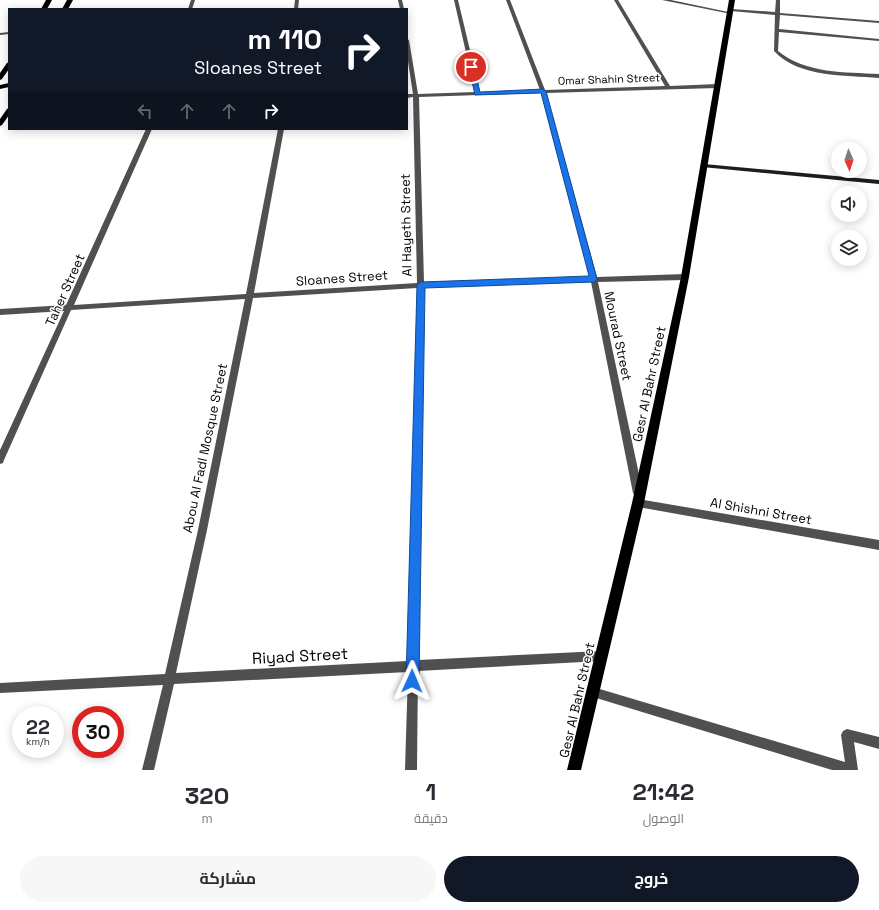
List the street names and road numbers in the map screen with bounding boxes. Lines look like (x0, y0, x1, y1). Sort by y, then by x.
street label: Omar Shahin Street (558, 70, 660, 88)
street label: Al Hayeth Street (397, 173, 415, 277)
street label: Taher Street (41, 251, 89, 329)
street label: Sloanes Street (295, 266, 389, 290)
street label: Mourad Street (600, 290, 636, 382)
street label: Gesr Al Bahr Street (628, 325, 670, 443)
street label: Abou Al Fadl Mosque Street (179, 362, 231, 534)
street label: Al Shishni Street (709, 494, 813, 528)
street label: Gesr Al Bahr Street (555, 641, 599, 759)
street label: Riyad Street (251, 643, 349, 669)

